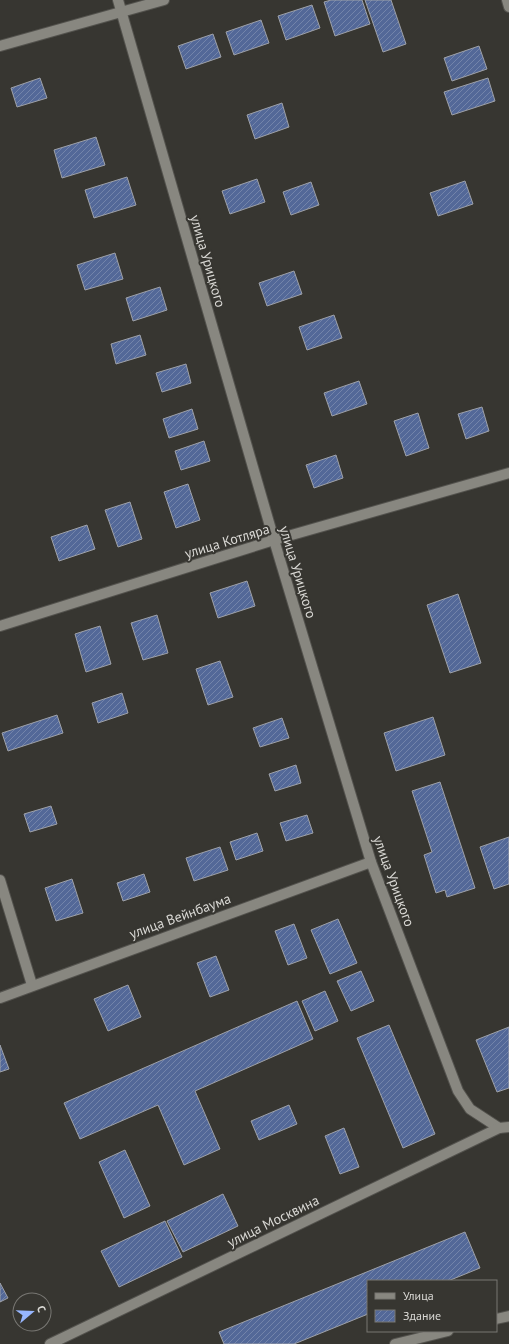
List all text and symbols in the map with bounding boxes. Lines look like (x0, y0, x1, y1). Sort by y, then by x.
street label: улица Урицкого (186, 213, 230, 309)
street label: улица Котляра (182, 520, 272, 562)
street label: улица Урицкого (275, 524, 321, 620)
street label: улица Урицкого (369, 833, 419, 929)
street label: улица Вейнбаума (127, 889, 233, 943)
street label: улица Москвина (224, 1191, 322, 1251)
legend (367, 1280, 497, 1332)
text: Улица (403, 1288, 434, 1303)
north arrow (12, 1292, 52, 1332)
text: С (34, 1304, 49, 1314)
text: Здание (403, 1308, 441, 1323)

